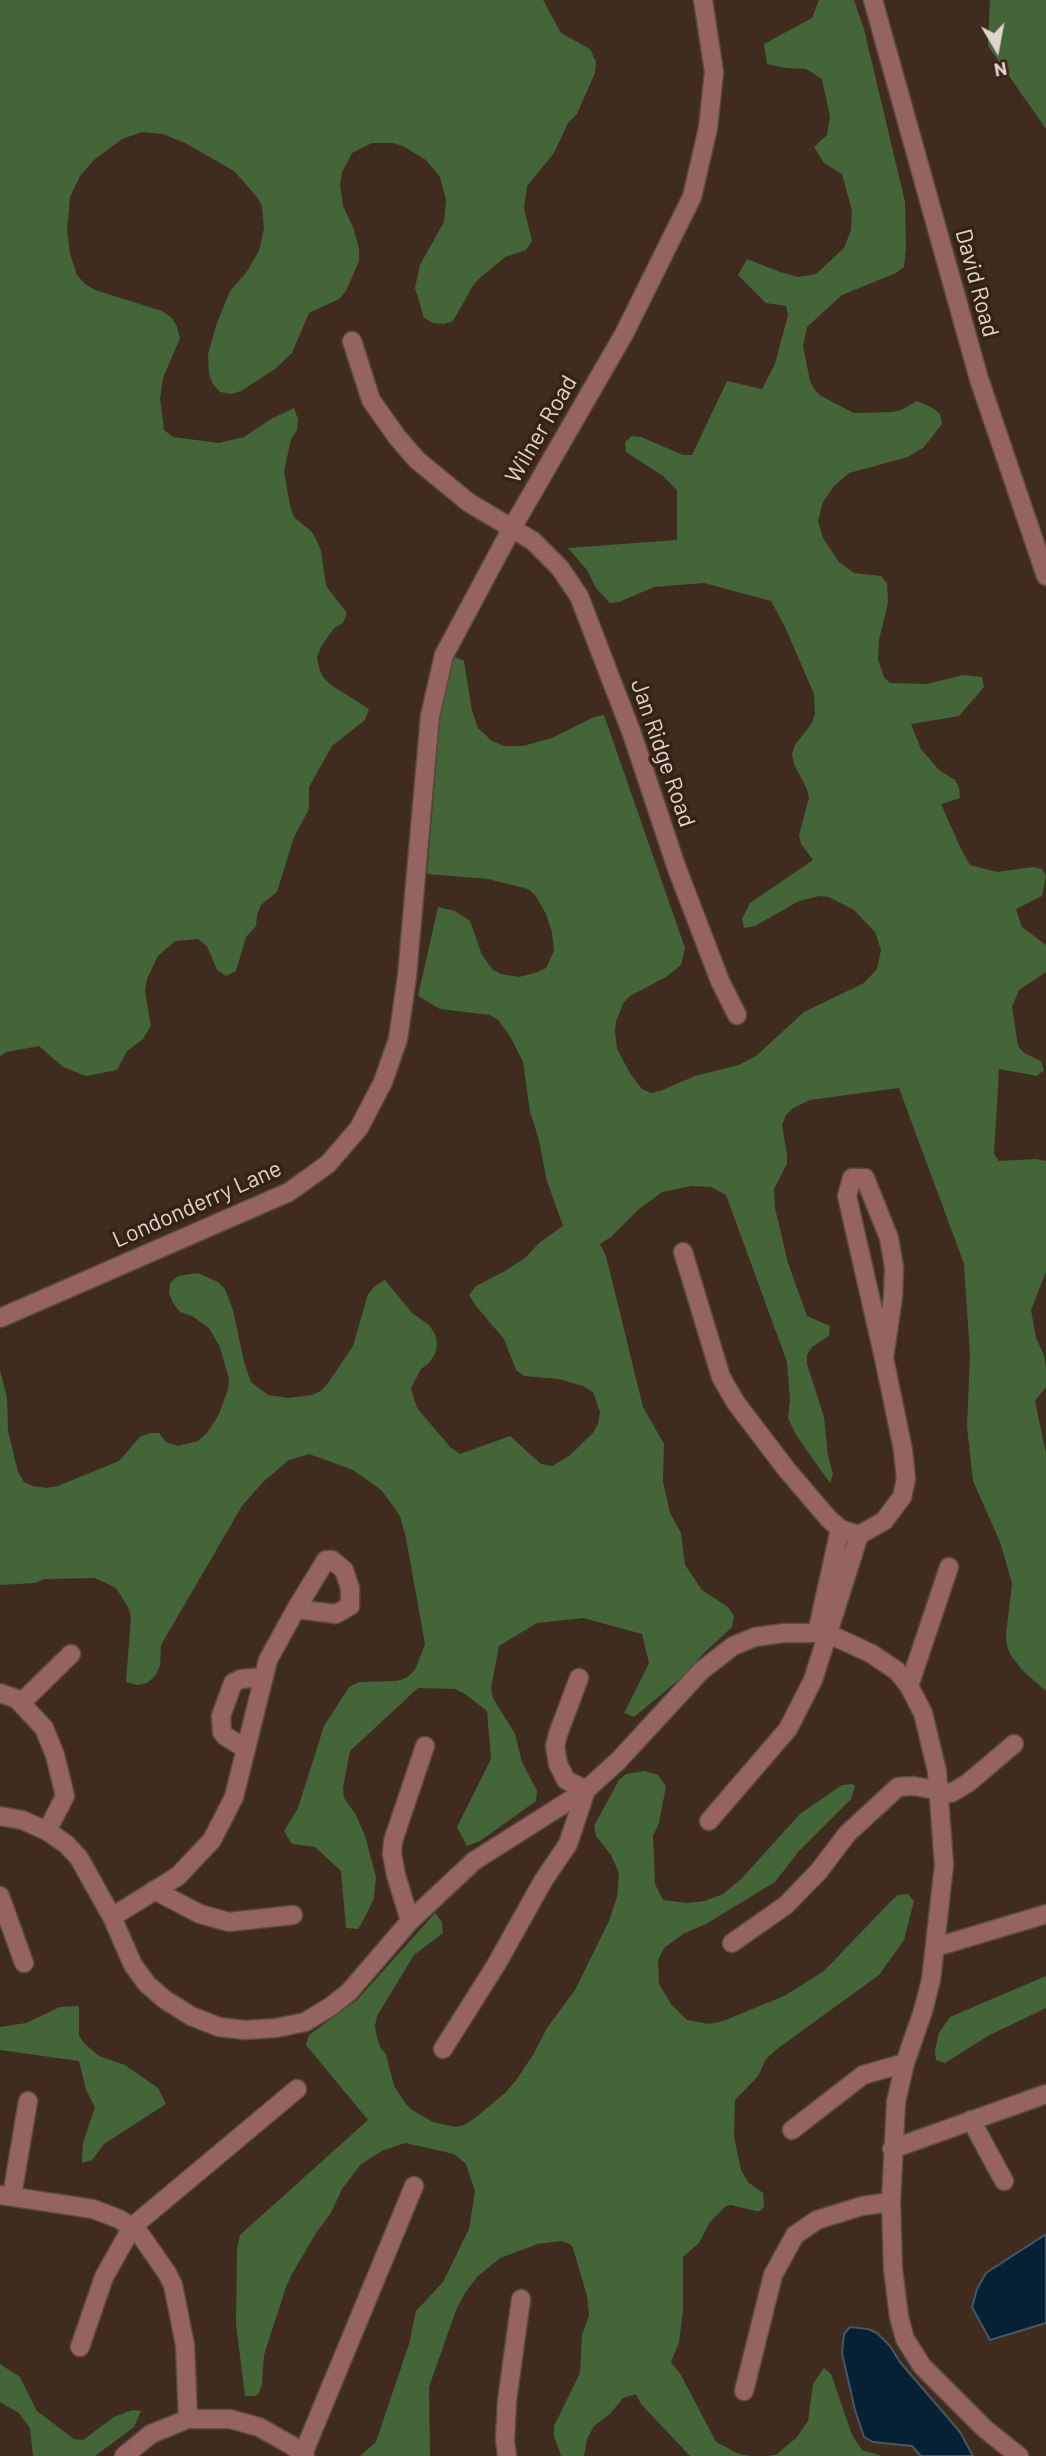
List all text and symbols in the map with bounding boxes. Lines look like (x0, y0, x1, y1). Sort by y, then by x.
north arrow (962, 14, 1032, 84)
text: N (993, 58, 1009, 83)
street label: David Road (949, 226, 1005, 340)
street label: Wilner Road (499, 370, 583, 488)
street label: Jan Ridge Road (625, 675, 701, 831)
street label: Londonderry Lane (108, 1154, 286, 1254)

